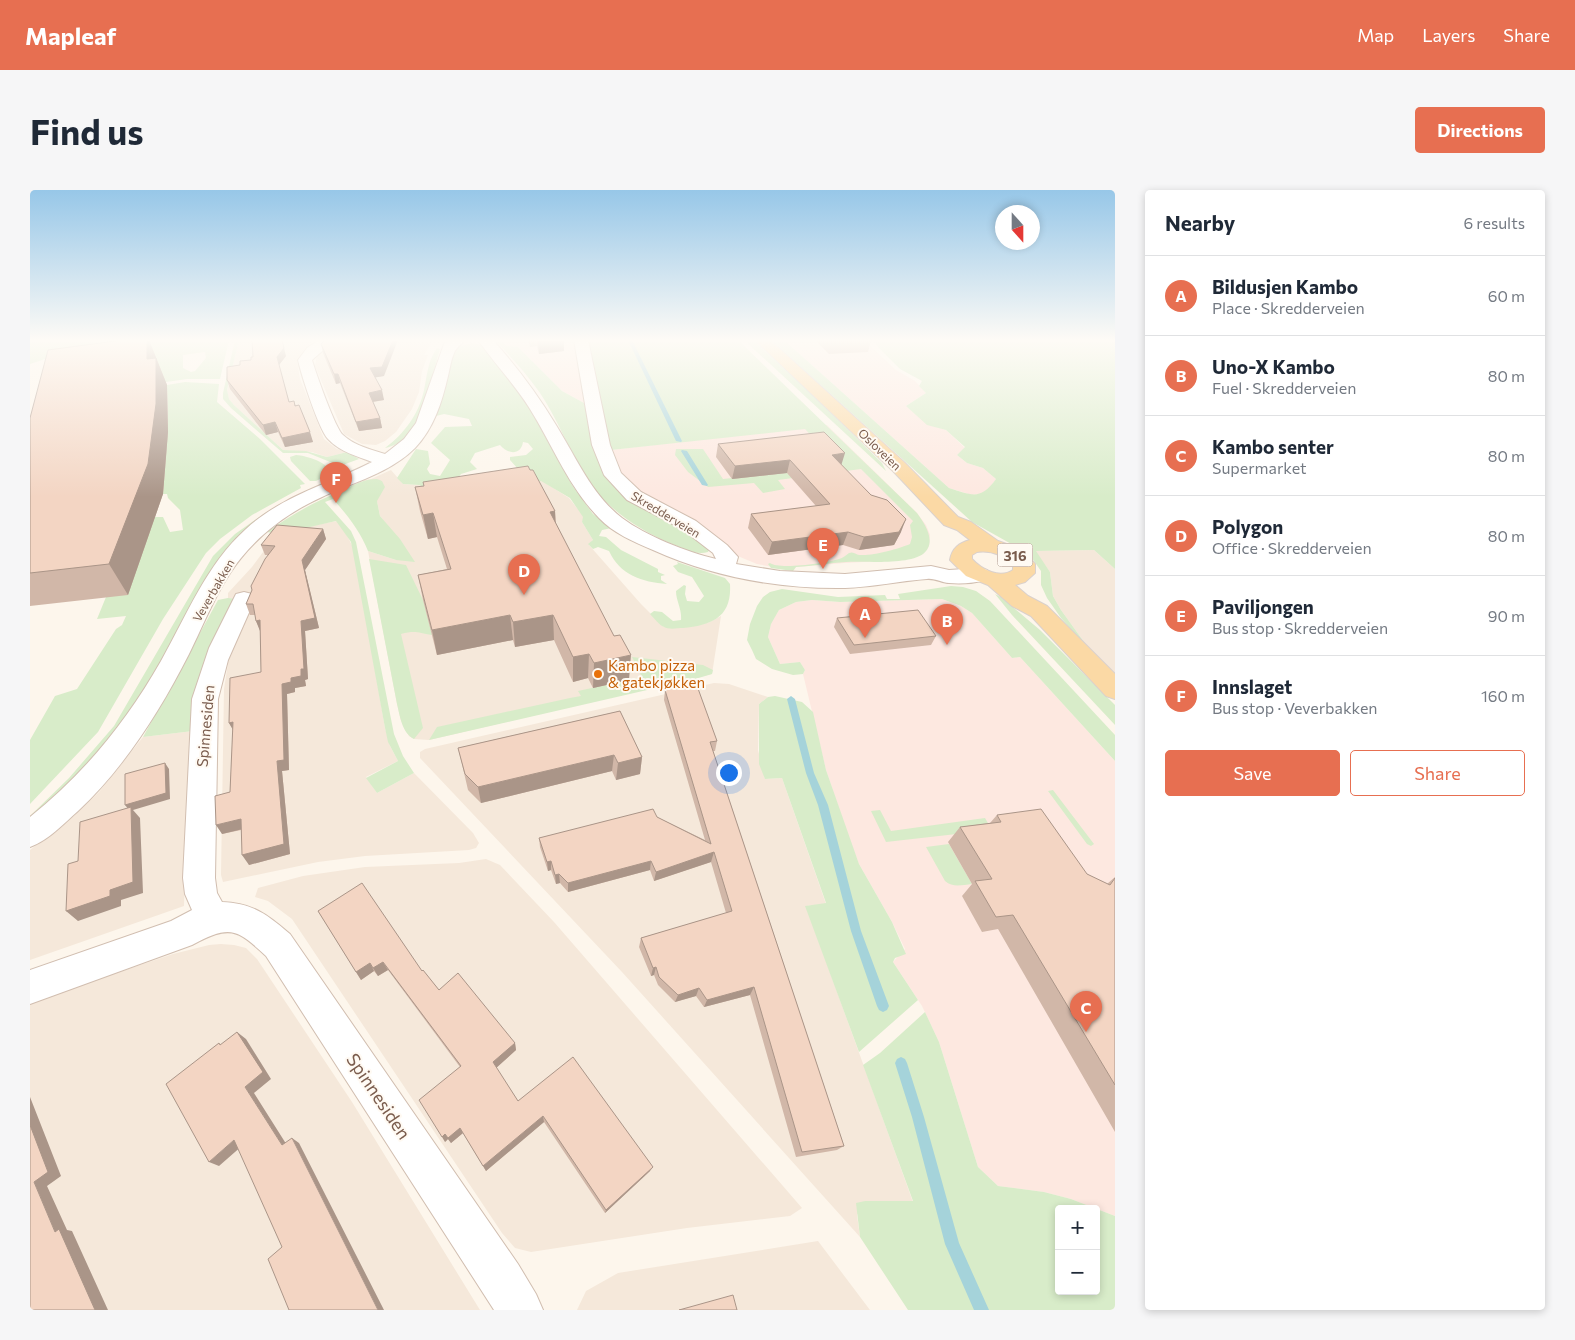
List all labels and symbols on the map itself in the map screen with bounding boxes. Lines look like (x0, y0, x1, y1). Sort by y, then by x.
north arrow (995, 205, 1040, 250)
street label: Osloveien (856, 425, 904, 473)
pin: F (320, 462, 352, 503)
street label: Skredderveien (629, 488, 703, 540)
pin: E (807, 528, 839, 569)
road number: 316 (998, 544, 1032, 566)
pin: D (508, 554, 540, 595)
street label: Veverbakken (189, 556, 237, 624)
pin: A (849, 597, 881, 638)
pin: B (931, 604, 963, 645)
place label: Kambo pizza & gatekjøkken (608, 656, 705, 691)
marker: Kambo pizza & gatekjøkken (592, 668, 604, 680)
street label: Spinnesiden (192, 684, 218, 768)
your location (716, 760, 742, 786)
pin: C (1070, 991, 1102, 1032)
street label: Spinnesiden (342, 1049, 416, 1143)

